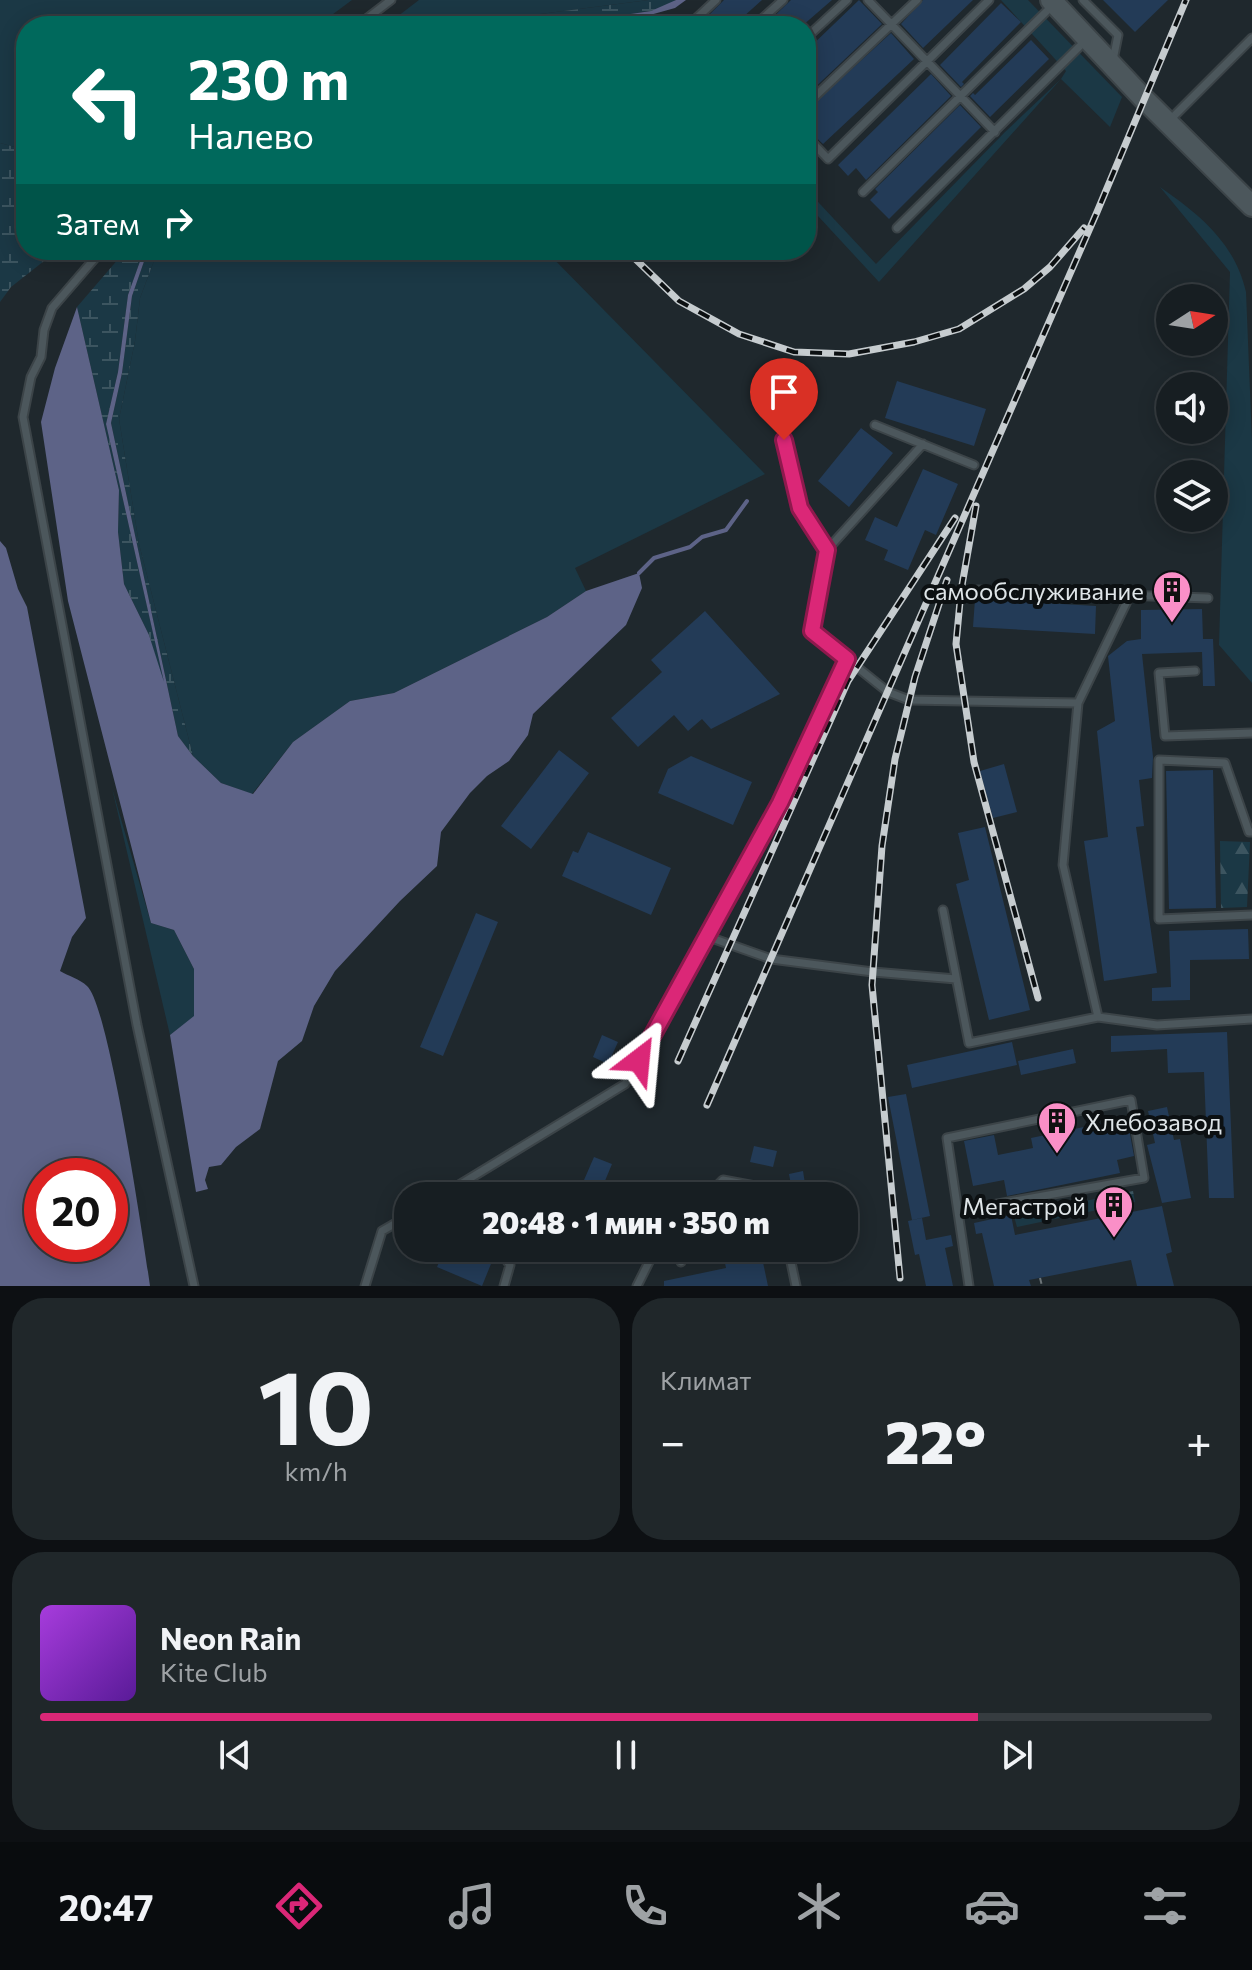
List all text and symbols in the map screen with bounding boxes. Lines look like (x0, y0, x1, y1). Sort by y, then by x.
text: 230 m (188, 43, 349, 112)
icon: left (56, 48, 160, 152)
text: Налево (188, 112, 314, 156)
icon: right (156, 200, 200, 244)
text: Затем (56, 204, 140, 241)
north arrow (1156, 284, 1228, 356)
map controls (1156, 284, 1228, 532)
pin (750, 358, 818, 440)
icon: arrive (762, 370, 806, 414)
button: sound (1156, 372, 1228, 444)
button: layers (1156, 460, 1228, 532)
building icon: самообслуживание (1151, 569, 1193, 624)
place label: самообслуживание (923, 576, 1144, 605)
position arrow (597, 1018, 681, 1102)
building icon: Хлебозавод (1036, 1100, 1078, 1155)
place label: Хлебозавод (1085, 1107, 1222, 1136)
speed limit sign: 20 (24, 1158, 128, 1262)
building icon: Мегастрой (1093, 1184, 1135, 1239)
place label: Мегастрой (962, 1191, 1086, 1220)
text: 20:48 · 1 мин · 350 m (482, 1203, 770, 1240)
text: 10 (258, 1339, 374, 1466)
text: Климат (660, 1364, 752, 1395)
text: 22° (885, 1403, 986, 1476)
text: − (660, 1413, 685, 1467)
text: + (1186, 1413, 1212, 1467)
text: km/h (284, 1455, 348, 1486)
text: Neon Rain (160, 1619, 301, 1656)
text: Kite Club (160, 1656, 268, 1687)
icon: previous (213, 1733, 257, 1777)
icon: pause (604, 1733, 648, 1777)
icon: next (995, 1733, 1039, 1777)
icon: directions (271, 1878, 327, 1934)
icon: music (444, 1878, 500, 1934)
icon: phone (617, 1878, 673, 1934)
icon: climate (791, 1878, 847, 1934)
icon: car (964, 1878, 1020, 1934)
icon: filters (1137, 1878, 1193, 1934)
text: 20:47 (59, 1884, 154, 1928)

